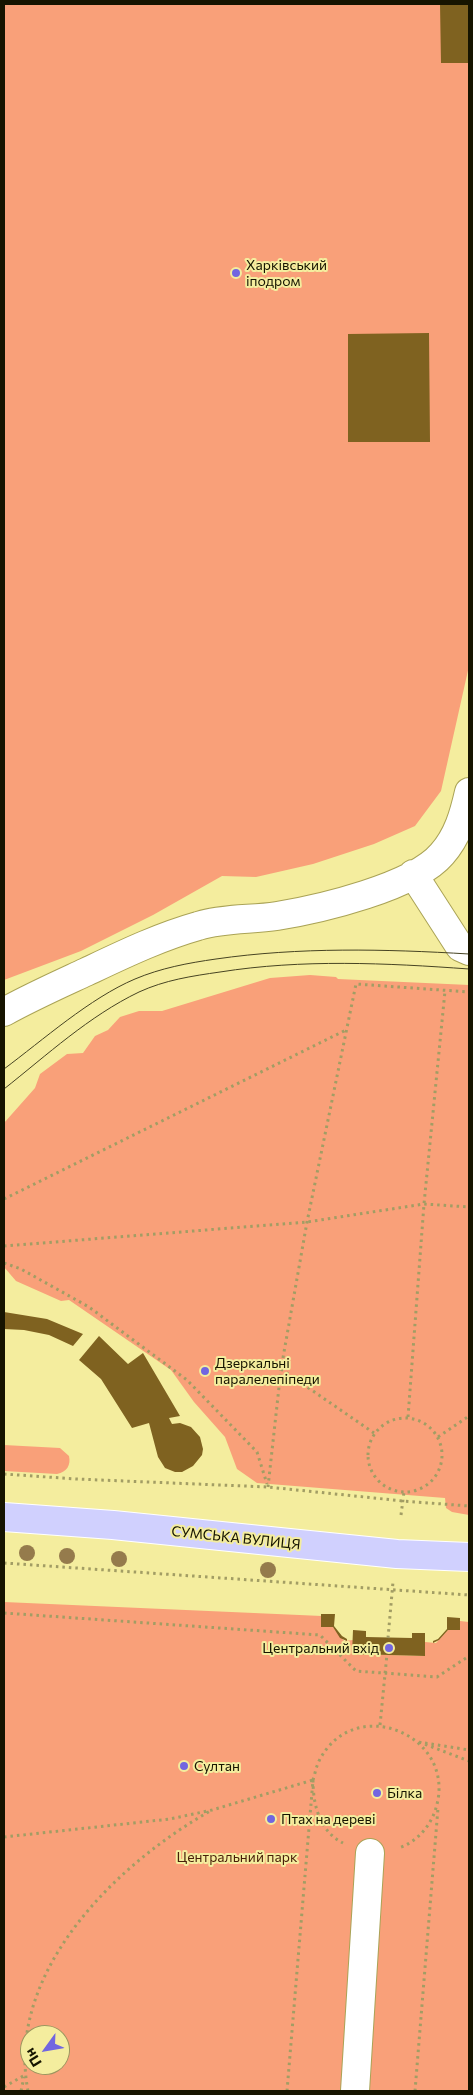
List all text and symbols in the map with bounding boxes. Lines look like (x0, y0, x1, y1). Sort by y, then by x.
place label: Харківський іподром (246, 257, 327, 290)
marker: Харківський іподром (230, 267, 242, 279)
place label: Дзеркальні паралелепіпеди (215, 1355, 320, 1388)
marker: Дзеркальні паралелепіпеди (199, 1365, 211, 1377)
street label: СУМСЬКА ВУЛИЦЯ (171, 1523, 301, 1553)
place label: Центральний вхід (262, 1640, 379, 1656)
marker: Центральний вхід (383, 1642, 395, 1654)
place label: Султан (194, 1758, 240, 1774)
marker: Султан (178, 1760, 190, 1772)
place label: Білка (387, 1785, 422, 1801)
marker: Білка (371, 1787, 383, 1799)
place label: Птах на дереві (281, 1811, 376, 1827)
marker: Птах на дереві (265, 1813, 277, 1825)
park label: Центральний парк (177, 1849, 297, 1865)
north arrow (20, 2025, 70, 2075)
text: Пн (21, 2045, 45, 2070)

